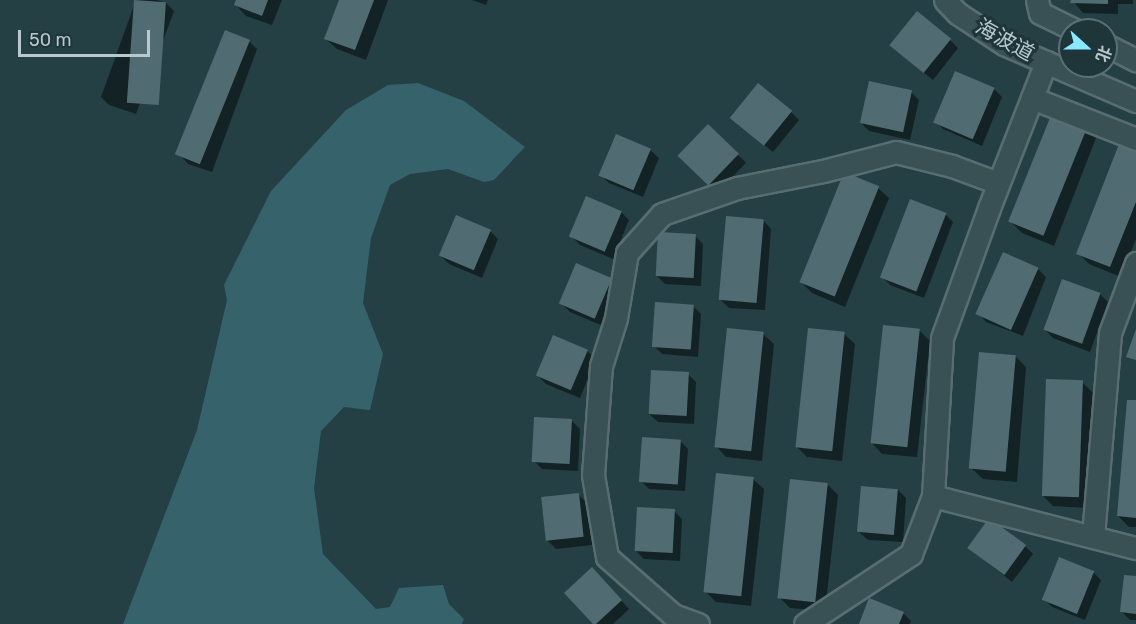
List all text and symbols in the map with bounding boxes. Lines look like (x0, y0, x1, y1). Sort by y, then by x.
street label: 海波道 (971, 14, 1039, 66)
scale bar (21, 18, 153, 56)
north arrow (1058, 18, 1118, 78)
text: 50 m (29, 29, 72, 51)
text: 北 (1092, 43, 1115, 65)

